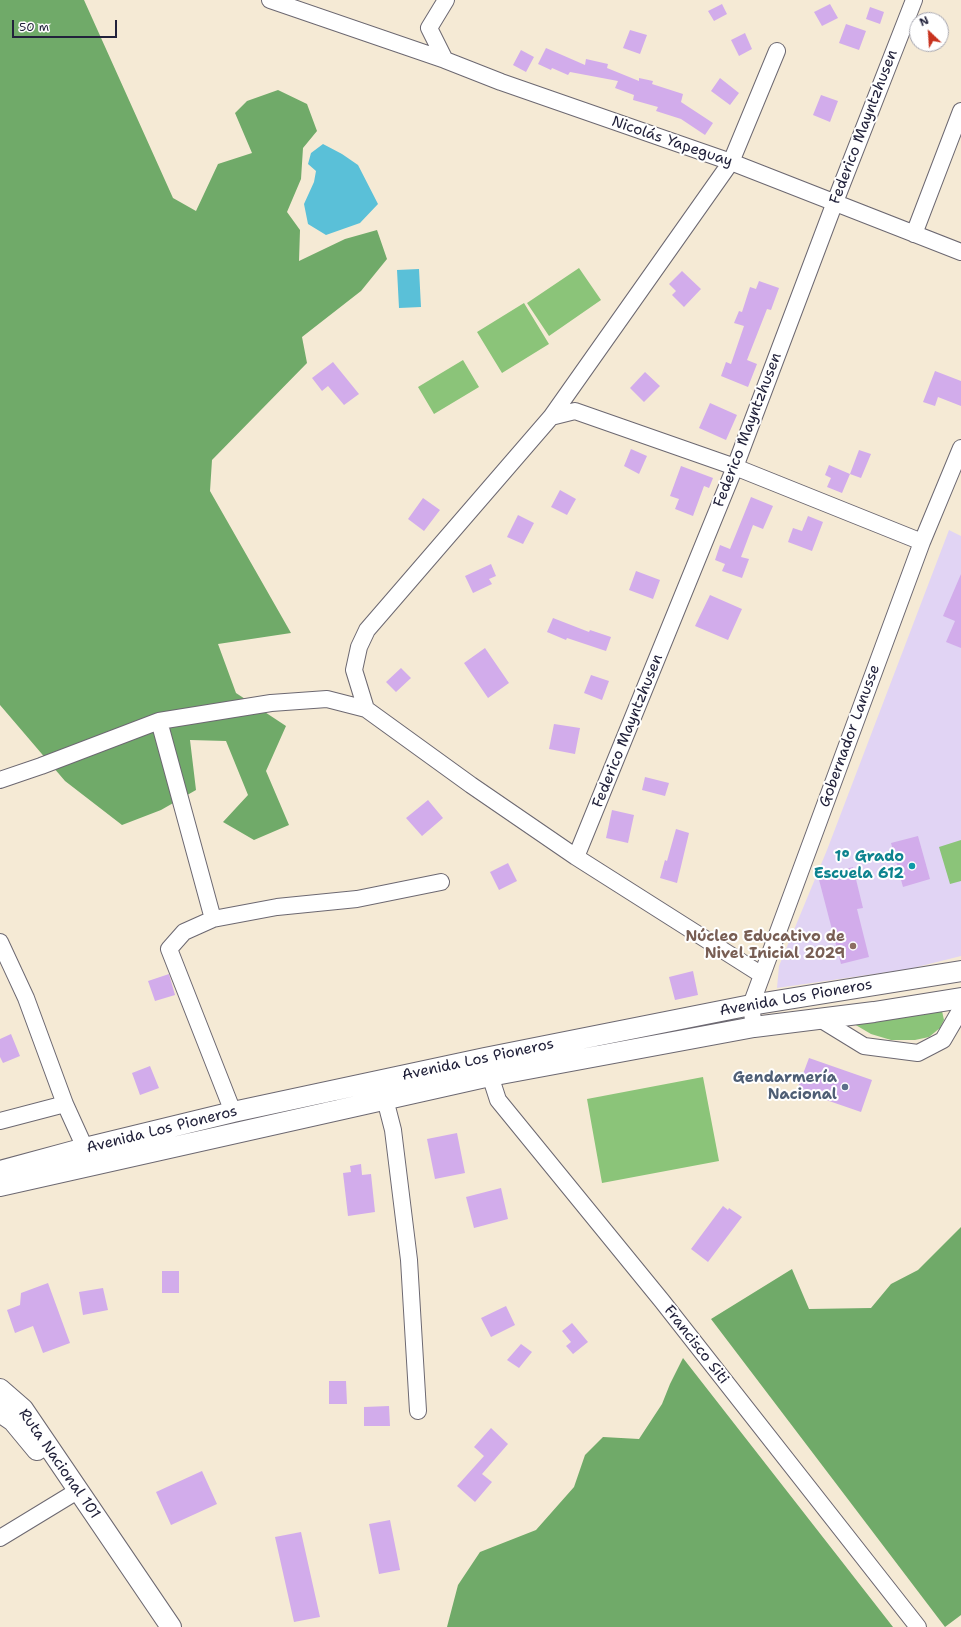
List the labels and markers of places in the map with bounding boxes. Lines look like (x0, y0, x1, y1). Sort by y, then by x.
place label: 1º Grado Escuela 612 (814, 848, 904, 883)
marker: 1º Grado Escuela 612 (907, 861, 917, 871)
place label: Núcleo Educativo de Nivel Inicial 2029 (685, 928, 845, 963)
marker: Núcleo Educativo de Nivel Inicial 2029 (848, 941, 858, 951)
place label: Gendarmería Nacional (733, 1069, 837, 1104)
marker: Gendarmería Nacional (840, 1082, 850, 1092)

